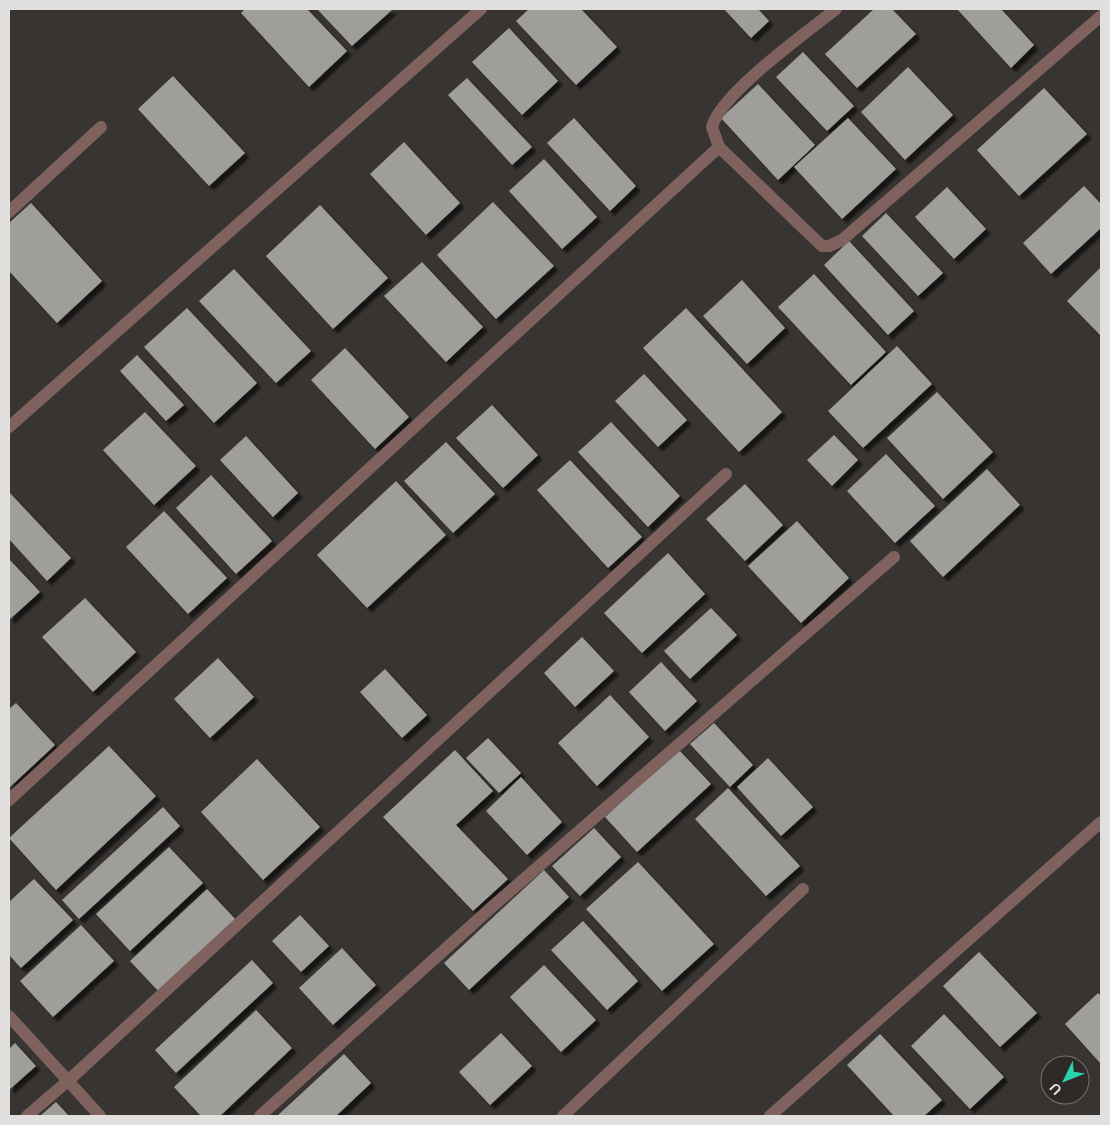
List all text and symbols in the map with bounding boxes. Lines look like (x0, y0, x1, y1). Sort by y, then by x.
north arrow (1040, 1055, 1090, 1105)
text: U (1046, 1080, 1065, 1098)

